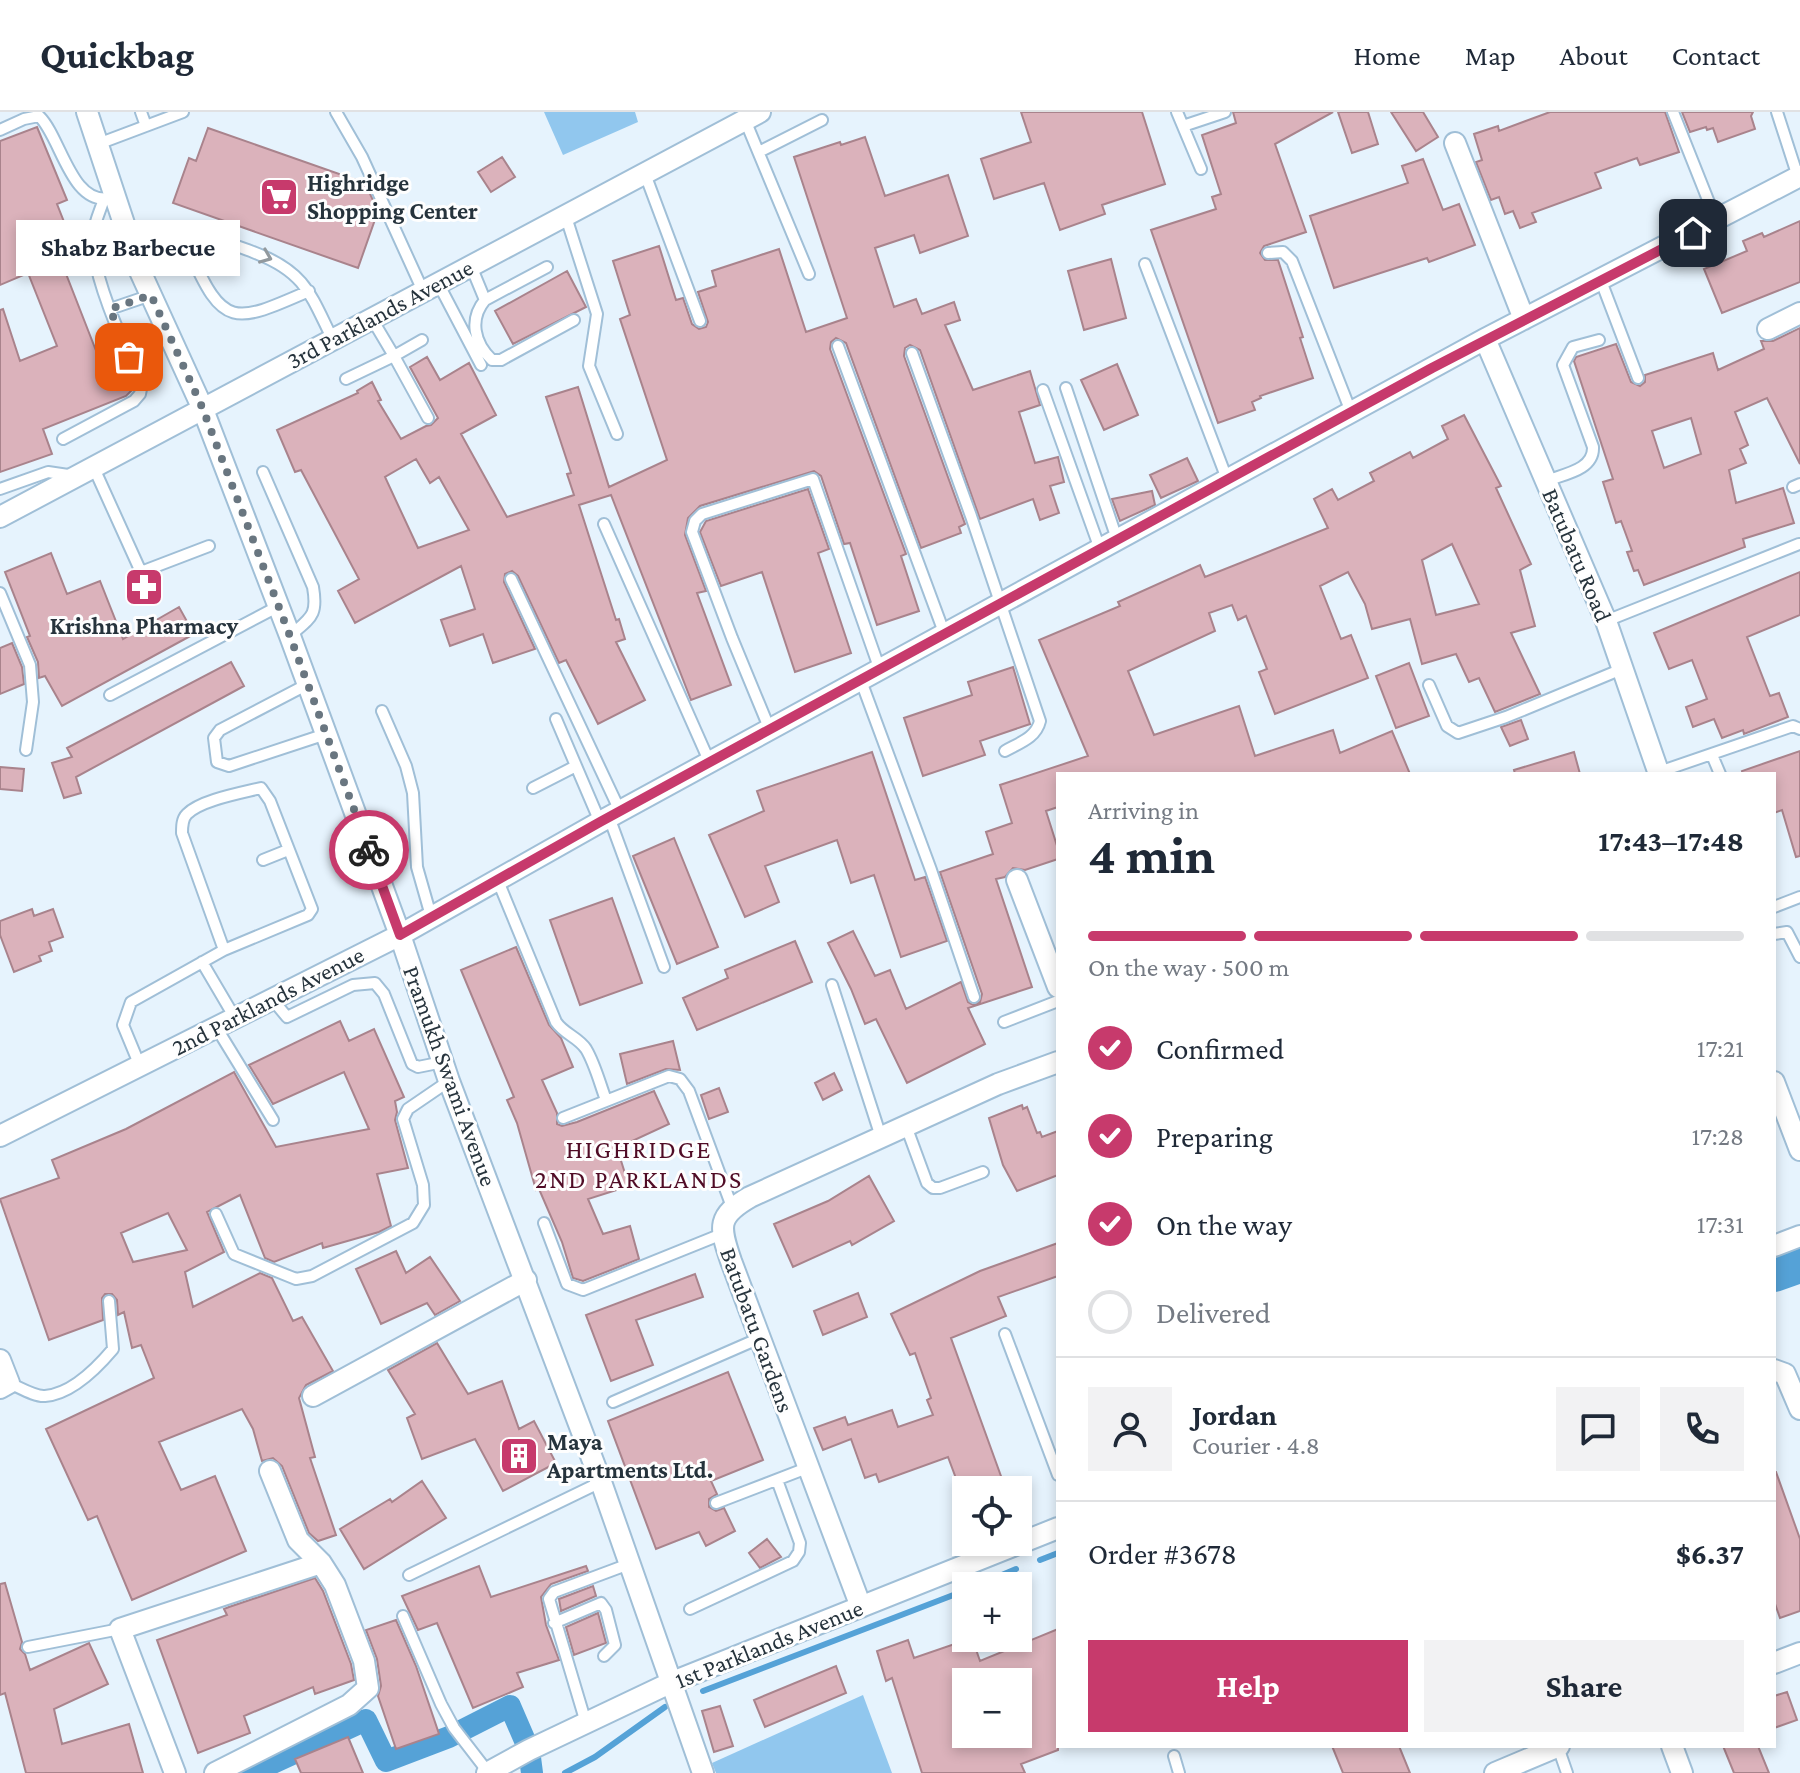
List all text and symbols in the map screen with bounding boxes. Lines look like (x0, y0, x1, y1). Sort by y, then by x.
text: Quickbag (40, 34, 194, 76)
text: Home (1354, 40, 1421, 71)
text: Map (1465, 40, 1516, 71)
text: About (1560, 40, 1628, 71)
text: Contact (1672, 40, 1760, 71)
place label: Highridge Shopping Center (307, 169, 478, 224)
supermarket icon: Highridge Shopping Center (258, 176, 300, 218)
pin (1659, 199, 1727, 267)
icon: home (1671, 211, 1715, 255)
callout: Shabz Barbecue (17, 221, 241, 277)
text: Shabz Barbecue (41, 233, 215, 262)
one-way arrow (258, 248, 272, 264)
street label: 3rd Parklands Avenue (282, 253, 477, 374)
pin (95, 323, 163, 391)
icon: bag (107, 335, 151, 379)
street label: Batubatu Road (1537, 484, 1618, 626)
pharmacy icon: Krishna Pharmacy (123, 566, 165, 608)
place label: Krishna Pharmacy (50, 612, 239, 639)
text: Arriving in (1088, 796, 1199, 825)
courier (329, 810, 409, 890)
text: 17:43–17:48 (1598, 824, 1744, 857)
text: 4 min (1088, 826, 1215, 884)
icon: bike (347, 828, 391, 872)
street label: 2nd Parklands Avenue (167, 940, 368, 1061)
text: On the way · 500 m (1088, 953, 1289, 982)
street label: Pramukh Swami Avenue (398, 962, 503, 1190)
icon: check (1088, 1026, 1132, 1070)
text: Confirmed (1156, 1032, 1284, 1065)
text: 17:21 (1697, 1034, 1744, 1063)
icon: check (1088, 1114, 1132, 1158)
text: Preparing (1156, 1120, 1273, 1153)
text: 17:28 (1691, 1122, 1744, 1151)
district label: HIGHRIDGE 2ND PARKLANDS (535, 1135, 743, 1194)
icon: check (1088, 1202, 1132, 1246)
text: On the way (1156, 1208, 1292, 1241)
text: 17:31 (1697, 1210, 1744, 1239)
street label: Batubatu Gardens (715, 1244, 800, 1416)
text: Delivered (1156, 1296, 1271, 1329)
button: person (1088, 1387, 1172, 1471)
button: chat (1556, 1387, 1640, 1471)
button: phone (1660, 1387, 1744, 1471)
text: Jordan (1192, 1398, 1277, 1431)
place label: Maya Apartments Ltd. (546, 1428, 713, 1483)
text: Courier · 4.8 (1192, 1431, 1320, 1460)
building icon: Maya Apartments Ltd. (498, 1435, 540, 1477)
map controls (952, 1476, 1032, 1748)
button: locate (952, 1476, 1032, 1556)
text: Order #3678 (1088, 1537, 1237, 1570)
text: $6.37 (1676, 1537, 1744, 1570)
button: + (952, 1572, 1032, 1652)
street label: 1st Parklands Avenue (671, 1594, 867, 1694)
button: Help (1088, 1640, 1408, 1732)
button: Share (1424, 1640, 1744, 1732)
button: − (952, 1668, 1032, 1748)

